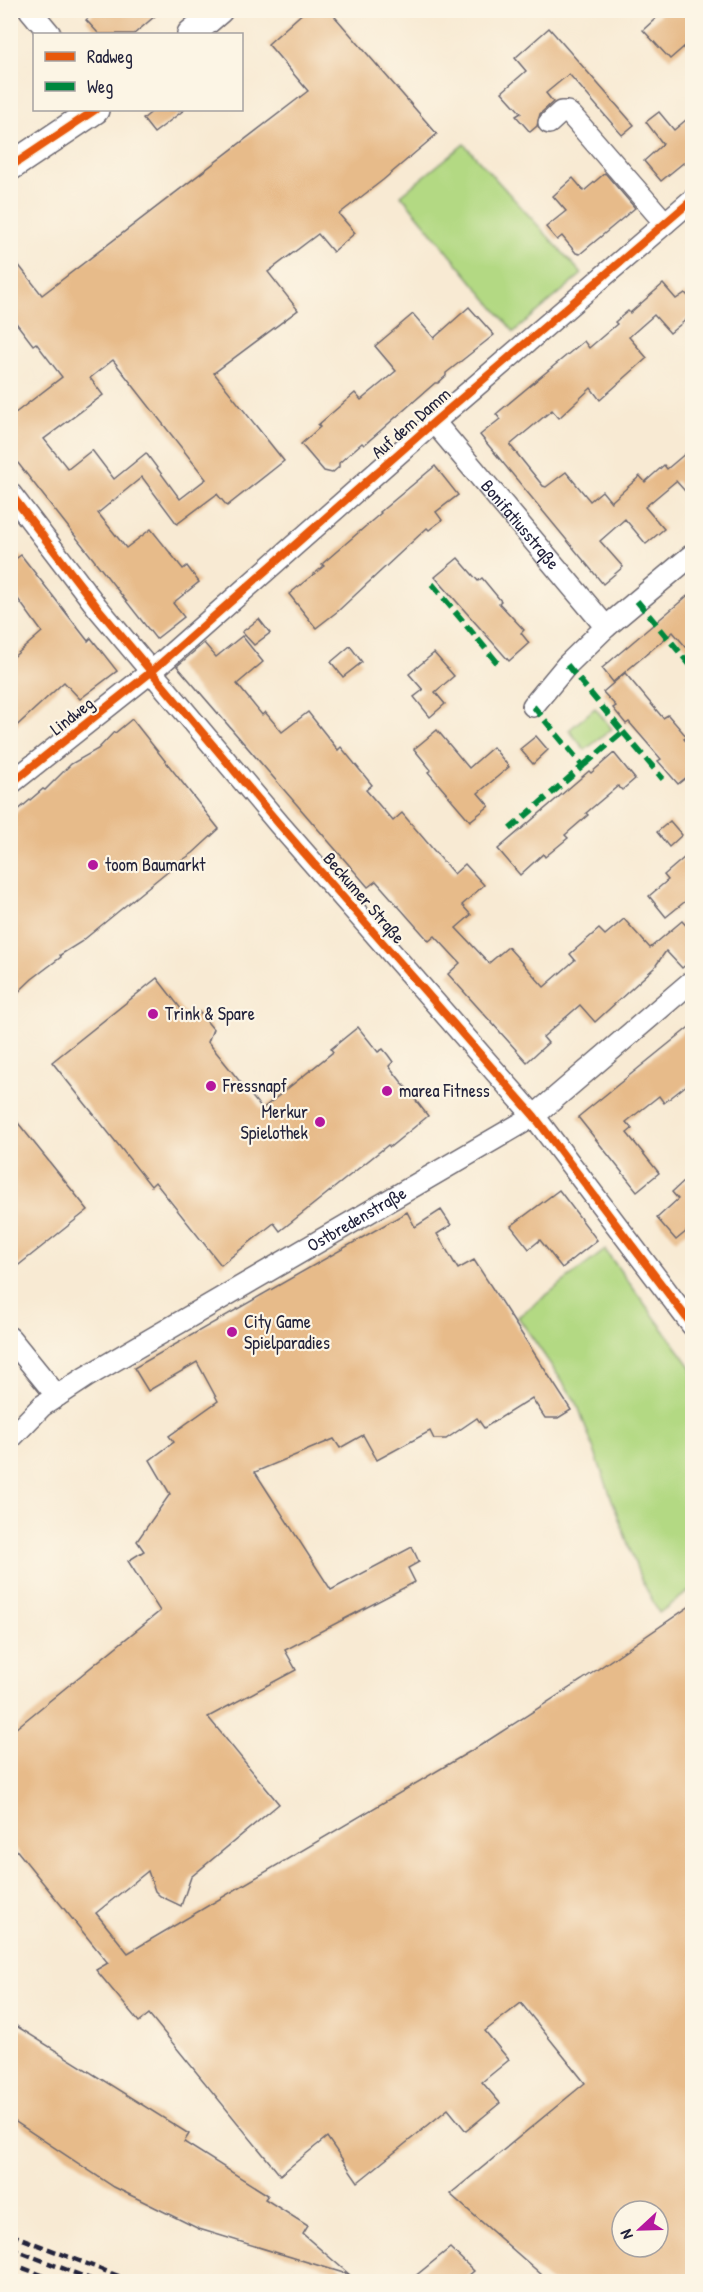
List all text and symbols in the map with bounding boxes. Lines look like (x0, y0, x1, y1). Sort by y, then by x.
legend (33, 33, 243, 111)
text: Radweg (87, 44, 133, 69)
text: Weg (87, 74, 113, 99)
street label: Auf dem Damm (366, 381, 456, 464)
street label: Bonifatiusstraße (475, 474, 566, 575)
street label: Lindweg (45, 691, 99, 741)
street label: Beckumer Straße (318, 847, 411, 949)
place label: toom Baumarkt (105, 852, 206, 877)
marker: toom Baumarkt (86, 858, 100, 872)
place label: Trink & Spare (165, 1001, 255, 1026)
marker: Trink & Spare (146, 1007, 160, 1021)
place label: Fressnapf (222, 1073, 288, 1098)
place label: marea Fitness (399, 1078, 490, 1103)
marker: Fressnapf (204, 1079, 218, 1093)
marker: marea Fitness (380, 1084, 394, 1098)
place label: Merkur Spielothek (240, 1099, 309, 1145)
marker: Merkur Spielothek (313, 1115, 327, 1129)
street label: Ostbredenstraße (302, 1180, 411, 1258)
place label: City Game Spielparadies (244, 1309, 330, 1355)
marker: City Game Spielparadies (225, 1325, 239, 1339)
north arrow (610, 2199, 670, 2259)
text: N (614, 2226, 638, 2243)

